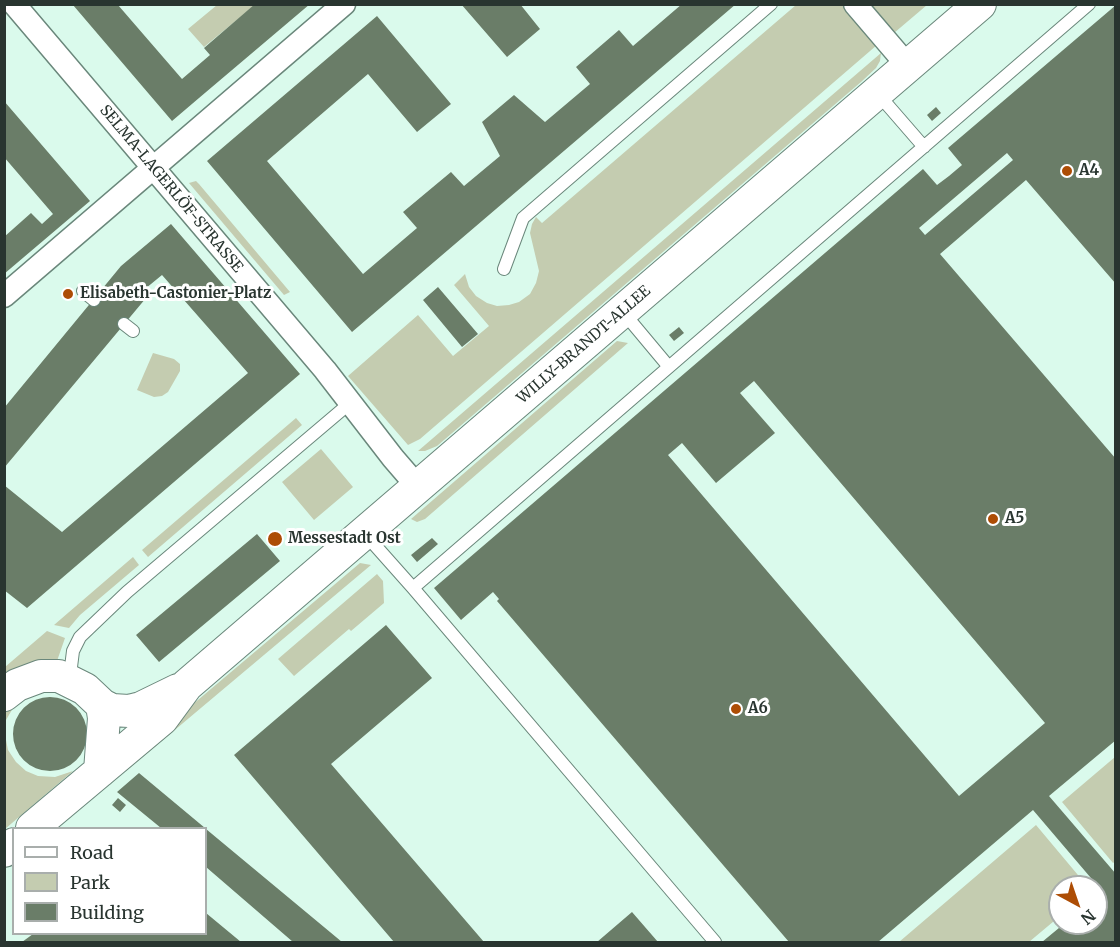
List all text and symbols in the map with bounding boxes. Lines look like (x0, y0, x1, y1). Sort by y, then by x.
street label: SELMA-LAGERLÖF-STRASSE (96, 102, 246, 276)
place label: A4 (1079, 162, 1099, 180)
marker: A4 (1060, 164, 1074, 178)
street label: WILLY-BRANDT-ALLEE (514, 282, 654, 408)
place label: Elisabeth-Castonier-Platz (80, 285, 271, 303)
marker: Elisabeth-Castonier-Platz (61, 287, 75, 301)
place label: A5 (1005, 510, 1024, 528)
marker: A5 (986, 512, 1000, 526)
marker: Messestadt Ost (266, 530, 284, 548)
place label: Messestadt Ost (288, 530, 401, 548)
place label: A6 (748, 700, 768, 718)
marker: A6 (729, 702, 743, 716)
legend (12, 827, 207, 935)
text: Road (70, 841, 114, 864)
text: Park (70, 871, 110, 894)
north arrow (1048, 875, 1108, 935)
text: Building (70, 901, 144, 924)
text: N (1077, 906, 1100, 929)

